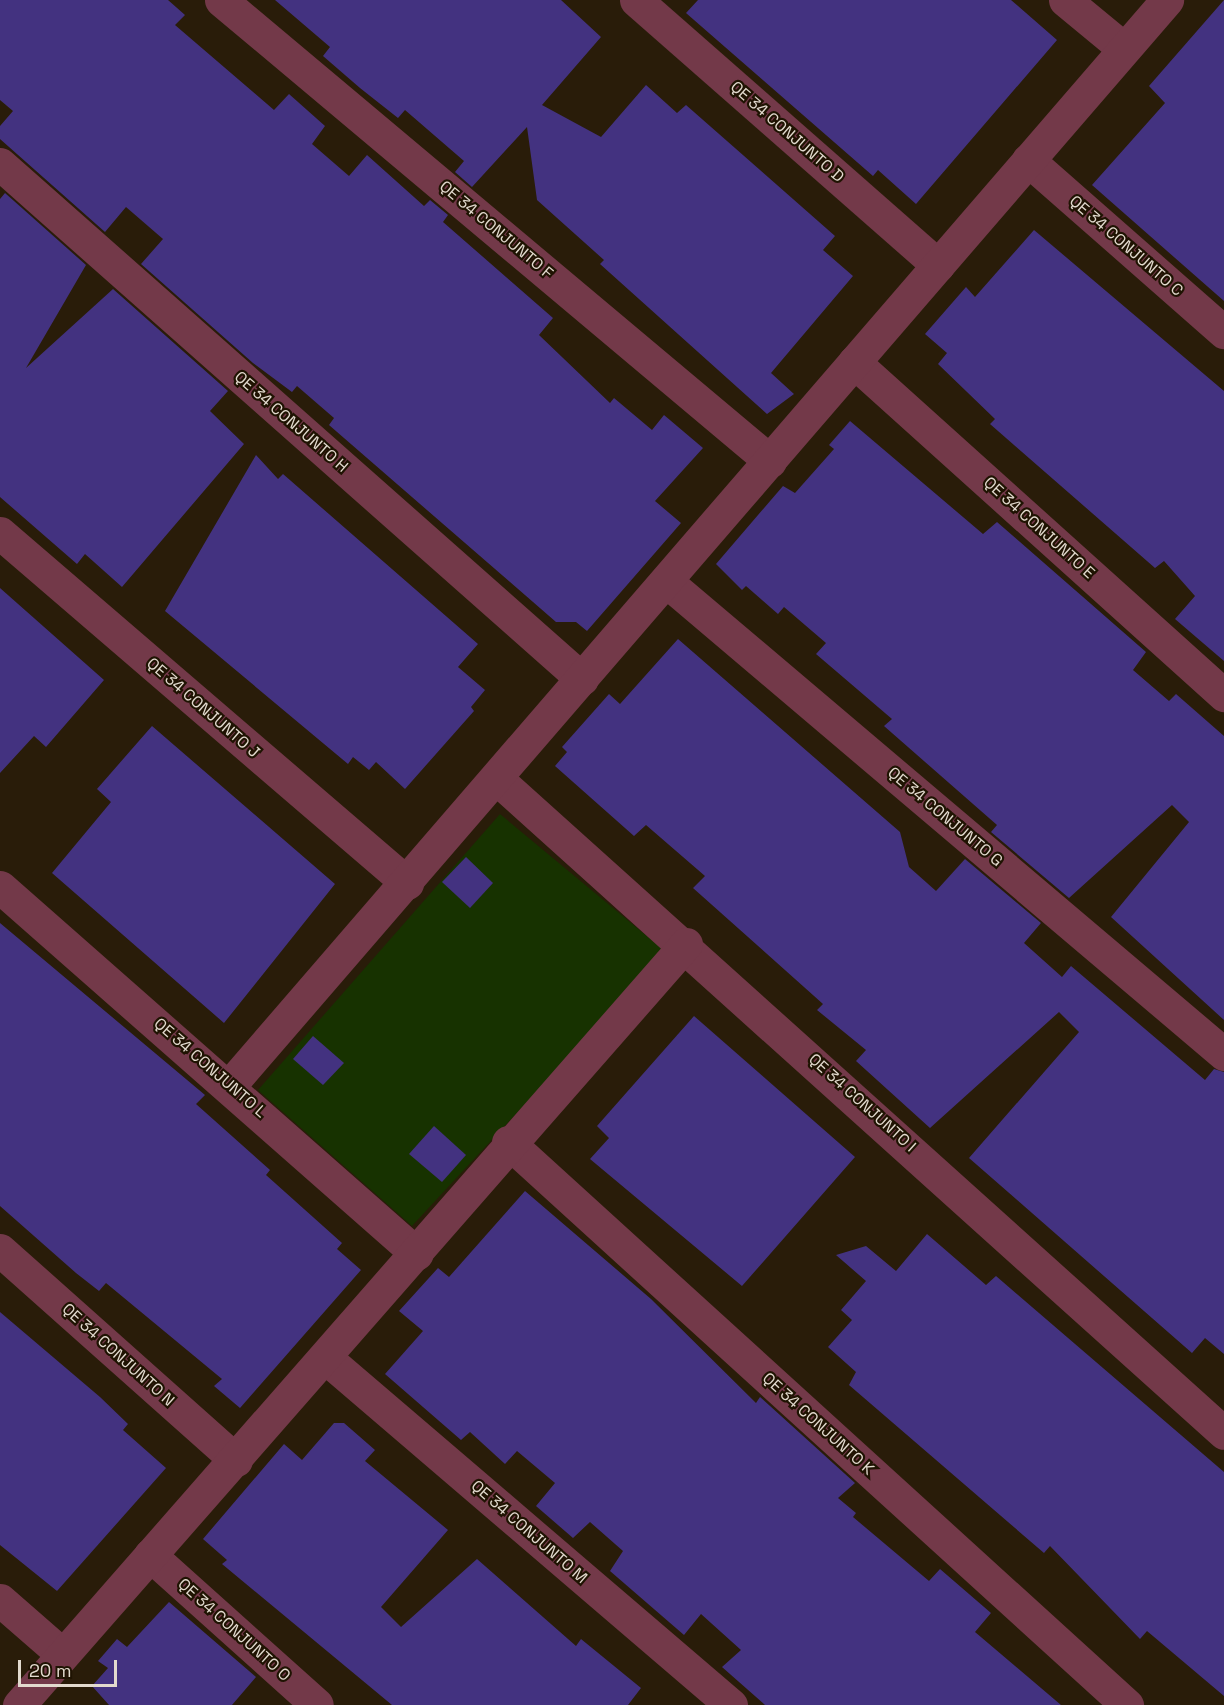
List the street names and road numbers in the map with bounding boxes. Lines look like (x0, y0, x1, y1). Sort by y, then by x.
street label: QE 34 CONJUNTO D (726, 77, 848, 187)
street label: QE 34 CONJUNTO F (435, 177, 557, 283)
street label: QE 34 CONJUNTO C (1065, 192, 1187, 300)
street label: QE 34 CONJUNTO H (230, 367, 352, 477)
street label: QE 34 CONJUNTO E (980, 473, 1098, 583)
street label: QE 34 CONJUNTO J (143, 654, 263, 762)
street label: QE 34 CONJUNTO G (884, 763, 1006, 871)
street label: QE 34 CONJUNTO L (150, 1014, 270, 1122)
street label: QE 34 CONJUNTO I (804, 1050, 920, 1156)
street label: QE 34 CONJUNTO N (58, 1300, 178, 1410)
street label: QE 34 CONJUNTO K (758, 1369, 878, 1479)
street label: QE 34 CONJUNTO M (467, 1476, 591, 1588)
street label: QE 34 CONJUNTO O (174, 1575, 294, 1685)

